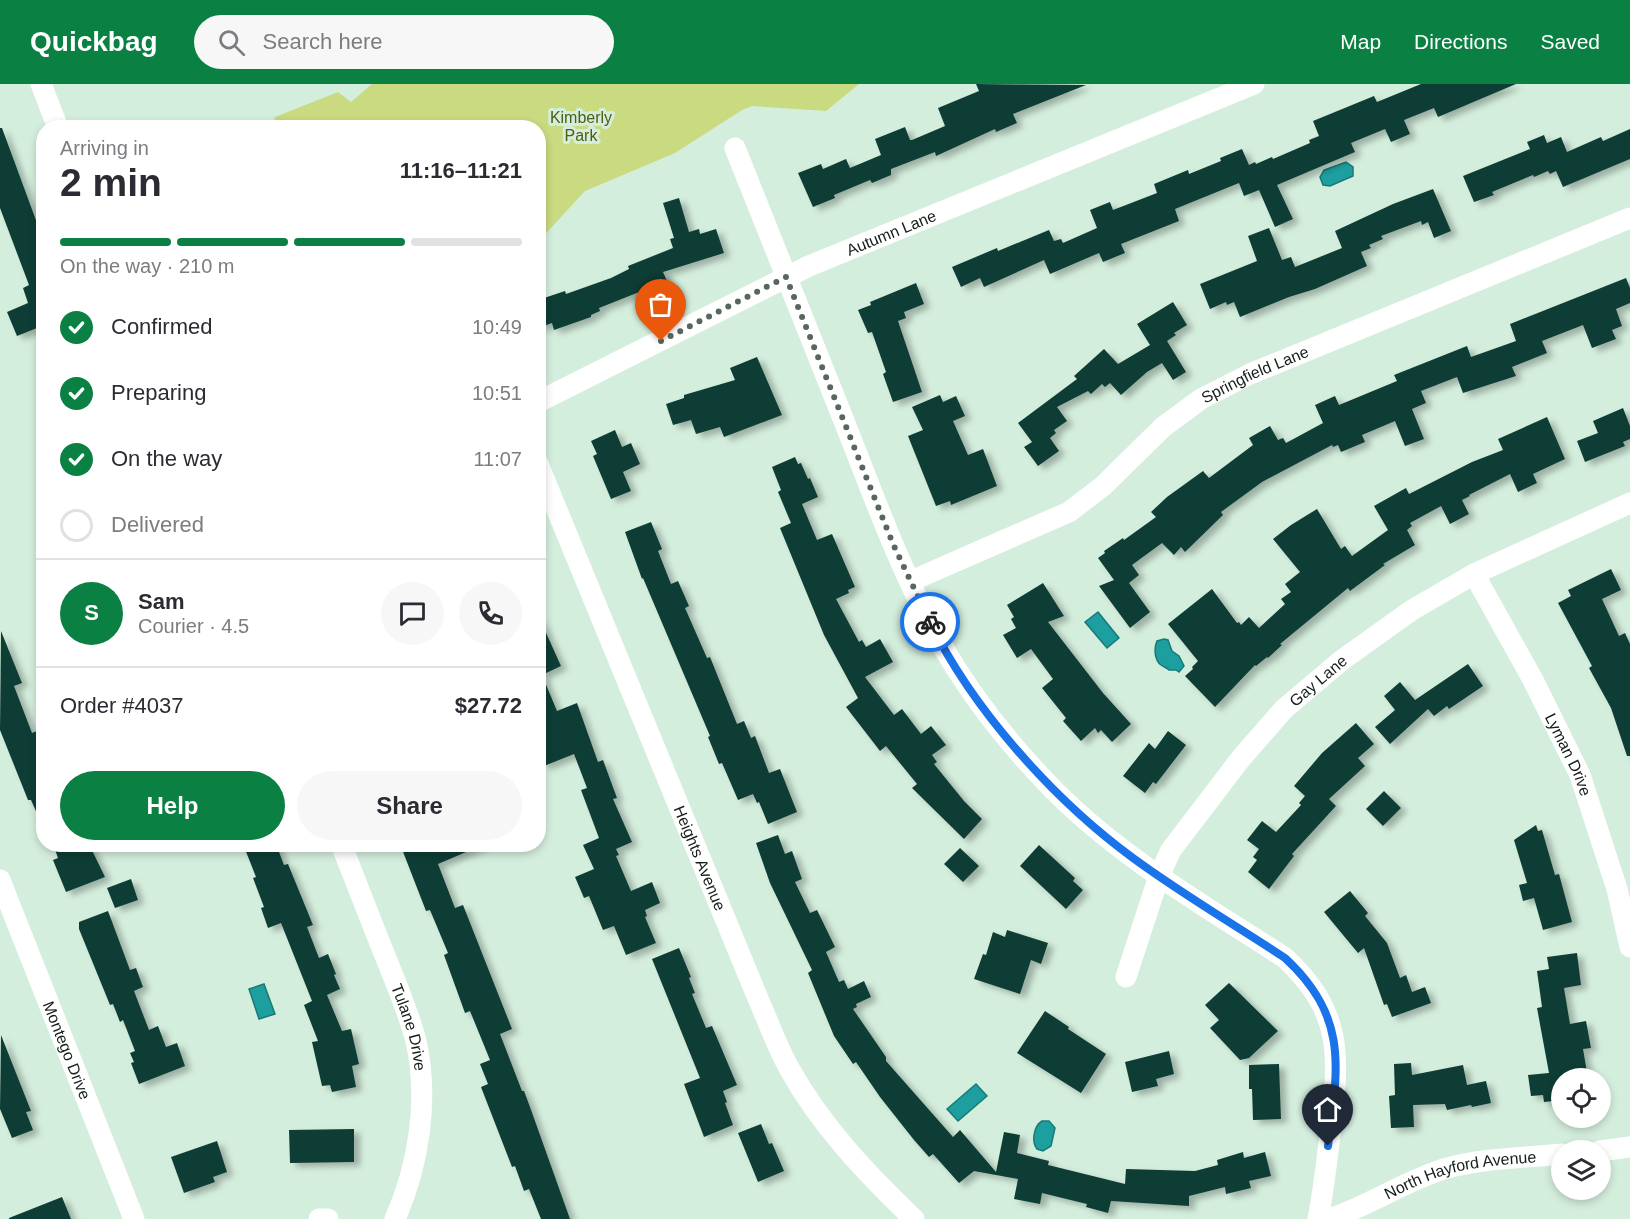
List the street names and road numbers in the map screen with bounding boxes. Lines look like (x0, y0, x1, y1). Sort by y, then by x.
street label: Autumn Lane (844, 207, 939, 259)
street label: Springfield Lane (1199, 343, 1311, 406)
street label: Gay Lane (1286, 652, 1350, 710)
street label: Lyman Drive (1542, 711, 1594, 798)
street label: Heights Avenue (671, 803, 729, 913)
street label: Tulane Drive (388, 981, 429, 1072)
street label: Montego Drive (40, 999, 94, 1102)
street label: North Hayford Avenue (1382, 1148, 1537, 1202)

